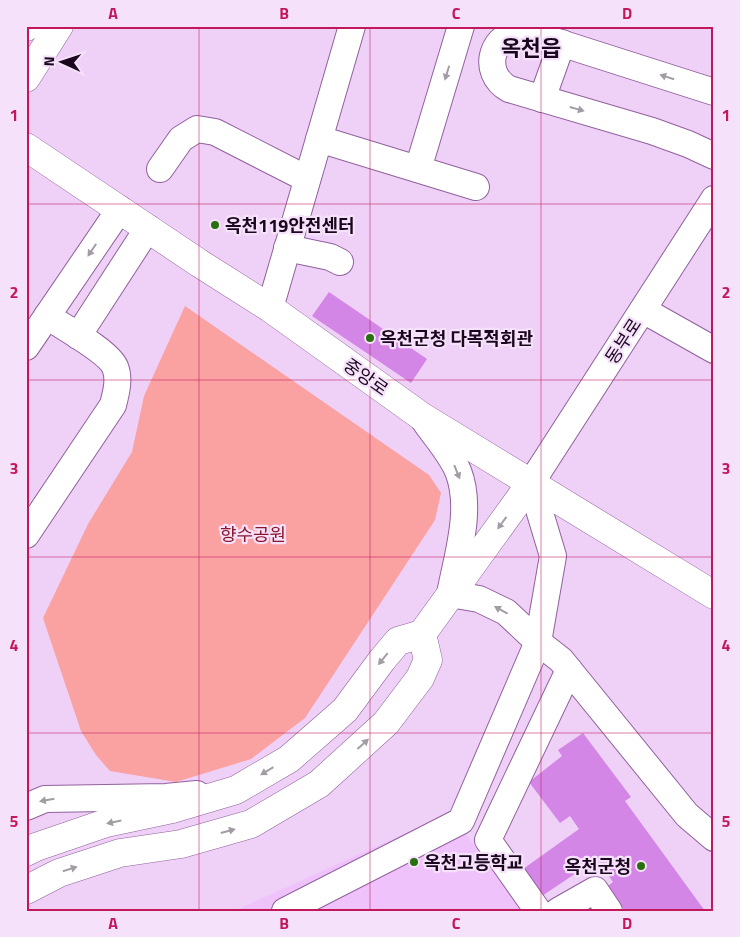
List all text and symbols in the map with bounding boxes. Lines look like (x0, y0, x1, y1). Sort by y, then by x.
text: A (108, 1, 118, 25)
text: B (279, 1, 289, 25)
text: C (452, 1, 461, 25)
text: D (622, 1, 632, 25)
district label: 옥천읍 (501, 31, 561, 65)
north arrow (38, 38, 88, 88)
text: N (38, 56, 59, 67)
one-way arrow (442, 66, 450, 81)
one-way arrow (660, 73, 675, 80)
text: 1 (10, 103, 18, 127)
text: 1 (722, 103, 730, 127)
one-way arrow (569, 106, 584, 114)
place label: 옥천119안전센터 (225, 212, 355, 239)
marker: 옥천119안전센터 (209, 219, 221, 231)
one-way arrow (87, 243, 97, 257)
text: 2 (10, 280, 18, 304)
text: 2 (722, 280, 730, 304)
street label: 동부로 (598, 313, 648, 369)
place label: 옥천군청 다목적회관 (380, 325, 533, 352)
marker: 옥천군청 다목적회관 (364, 332, 376, 344)
street label: 중앙로 (338, 352, 394, 402)
text: 3 (10, 456, 18, 480)
text: 3 (722, 456, 730, 480)
one-way arrow (453, 465, 461, 479)
one-way arrow (497, 516, 507, 529)
park label: 향수공원 (220, 521, 286, 548)
one-way arrow (494, 606, 508, 615)
text: 4 (10, 633, 19, 657)
text: 4 (722, 633, 731, 657)
one-way arrow (377, 652, 388, 665)
one-way arrow (356, 738, 368, 750)
one-way arrow (261, 767, 274, 776)
one-way arrow (39, 796, 55, 804)
text: 5 (10, 809, 19, 833)
text: 5 (722, 809, 731, 833)
one-way arrow (107, 818, 122, 826)
one-way arrow (220, 826, 235, 834)
place label: 옥천고등학교 (424, 849, 523, 876)
place label: 옥천군청 (565, 853, 631, 880)
marker: 옥천고등학교 (408, 856, 420, 868)
marker: 옥천군청 (635, 860, 647, 872)
one-way arrow (63, 865, 78, 873)
text: A (108, 911, 118, 935)
text: B (279, 911, 289, 935)
text: C (452, 911, 461, 935)
text: D (622, 911, 632, 935)

